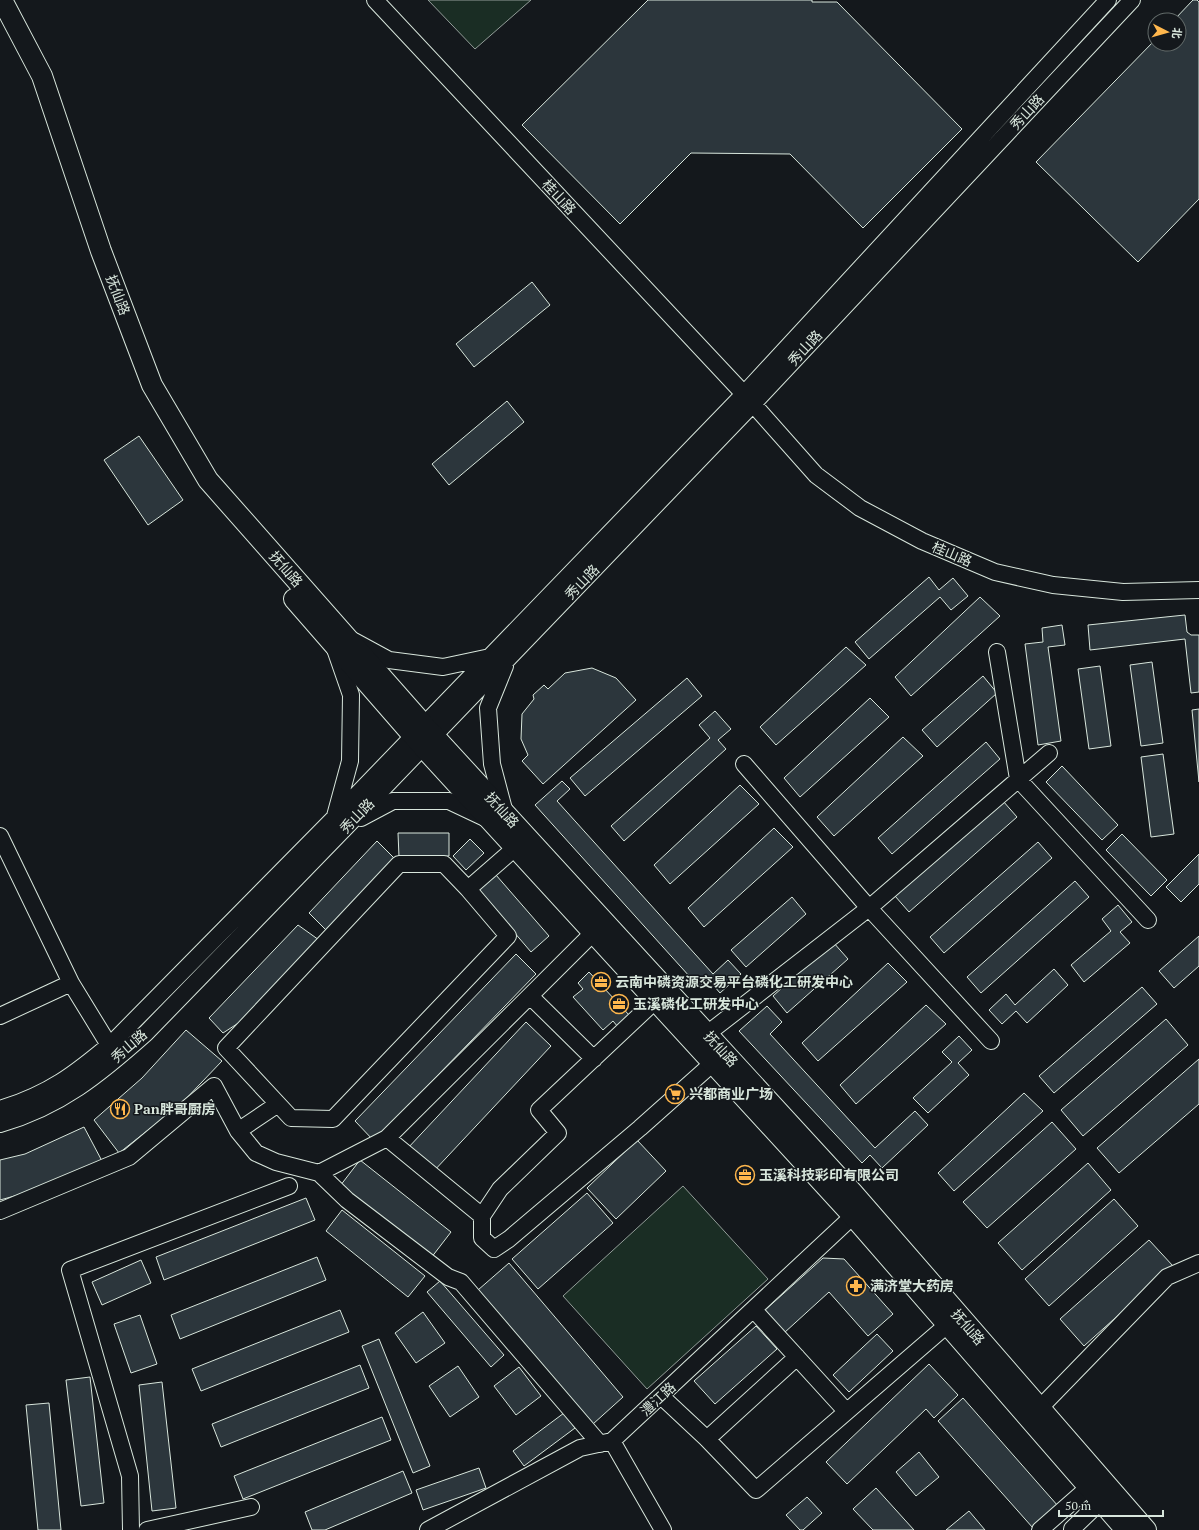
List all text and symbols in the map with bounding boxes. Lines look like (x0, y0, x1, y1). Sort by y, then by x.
north arrow (1147, 12, 1187, 52)
text: 北 (1169, 27, 1184, 39)
street label: 秀山路 (1005, 90, 1048, 133)
street label: 桂山路 (538, 175, 581, 218)
street label: 抚仙路 (102, 272, 135, 318)
street label: 秀山路 (783, 326, 826, 369)
street label: 桂山路 (929, 537, 975, 570)
street label: 抚仙路 (265, 547, 307, 591)
street label: 秀山路 (560, 560, 603, 603)
street label: 抚仙路 (481, 788, 523, 832)
street label: 秀山路 (335, 794, 378, 837)
office icon: 云南中磷资源交易平台磷化工研发中心 (590, 971, 612, 993)
place label: 云南中磷资源交易平台磷化工研发中心 (615, 972, 853, 991)
office icon: 玉溪磷化工研发中心 (608, 993, 630, 1015)
place label: 玉溪磷化工研发中心 (633, 994, 759, 1013)
street label: 秀山路 (107, 1025, 151, 1067)
street label: 抚仙路 (700, 1027, 742, 1071)
supermarket icon: 兴都商业广场 (664, 1083, 686, 1105)
place label: 兴都商业广场 (689, 1084, 773, 1103)
restaurant icon: Pan胖哥厨房 (109, 1098, 131, 1120)
place label: Pan胖哥厨房 (134, 1099, 216, 1118)
office icon: 玉溪科技彩印有限公司 (734, 1164, 756, 1186)
place label: 玉溪科技彩印有限公司 (759, 1165, 899, 1184)
pharmacy icon: 满济堂大药房 (845, 1275, 867, 1297)
place label: 满济堂大药房 (870, 1276, 954, 1295)
street label: 抚仙路 (947, 1305, 989, 1349)
street label: 澧江路 (636, 1377, 679, 1420)
scale bar (1059, 1492, 1163, 1518)
text: 50 m (1065, 1498, 1092, 1513)

